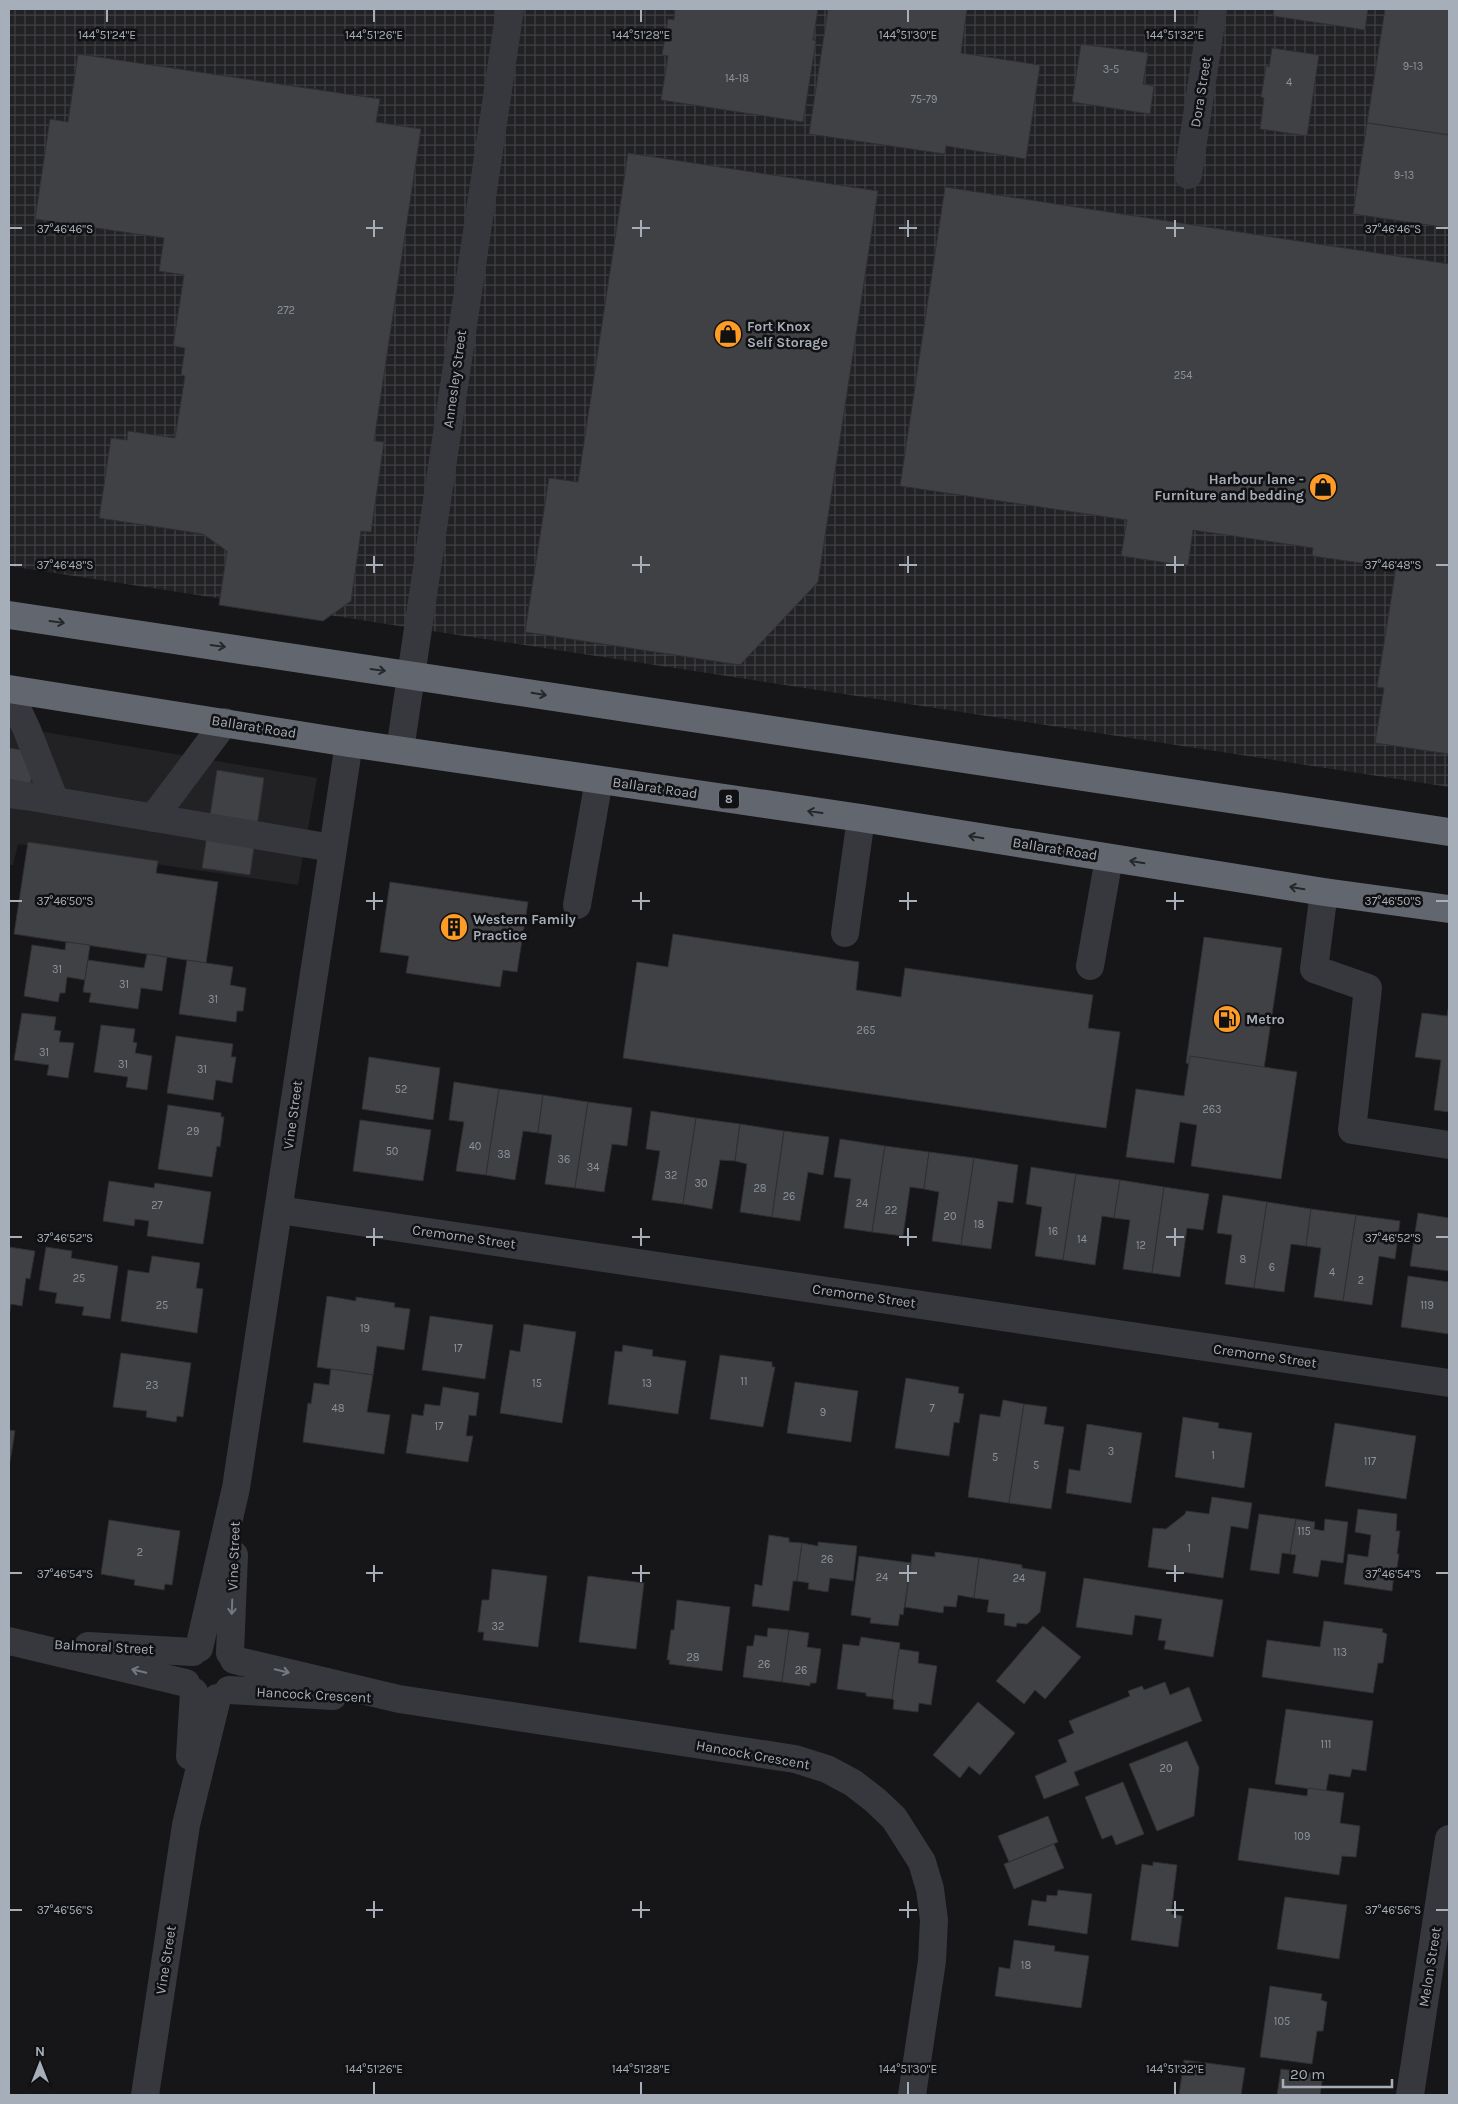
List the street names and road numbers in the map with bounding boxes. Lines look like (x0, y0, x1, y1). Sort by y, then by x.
street label: Dora Street (1187, 55, 1215, 129)
street label: Annesley Street (440, 329, 470, 429)
street label: Ballarat Road (210, 712, 298, 742)
street label: Ballarat Road (611, 774, 699, 802)
road number: 8 (719, 790, 739, 809)
street label: Ballarat Road (1011, 834, 1099, 864)
street label: Vine Street (280, 1079, 306, 1151)
street label: Cremorne Street (411, 1221, 517, 1253)
street label: Cremorne Street (811, 1280, 917, 1312)
street label: Cremorne Street (1212, 1340, 1318, 1372)
street label: Vine Street (224, 1521, 244, 1591)
street label: Balmoral Street (54, 1636, 154, 1658)
street label: Hancock Crescent (256, 1683, 372, 1707)
street label: Hancock Crescent (695, 1737, 811, 1773)
street label: Vine Street (152, 1924, 180, 1996)
street label: Melon Street (1415, 1926, 1445, 2008)

